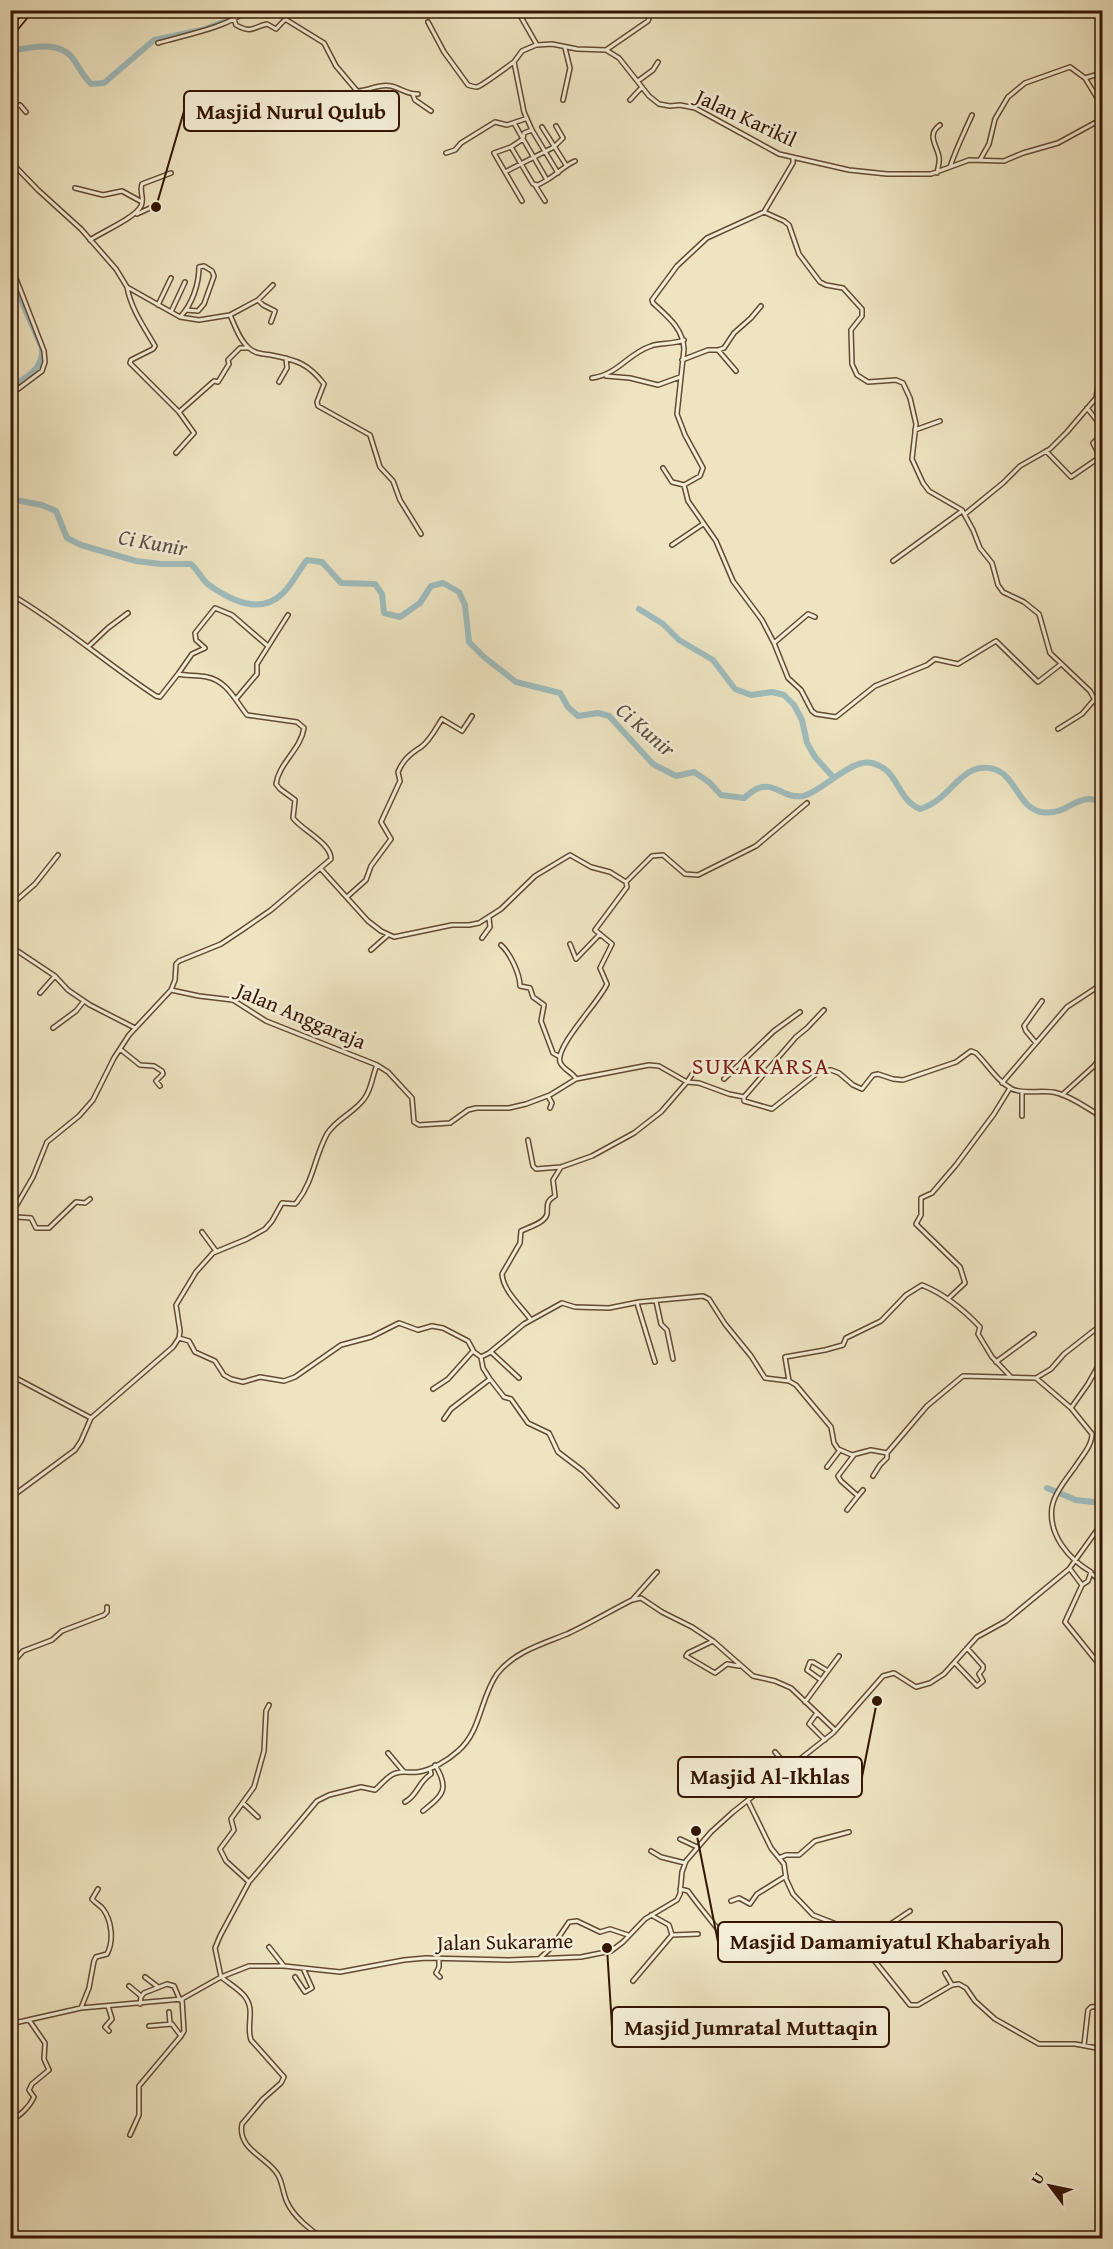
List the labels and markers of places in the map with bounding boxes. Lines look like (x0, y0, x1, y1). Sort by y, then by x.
callout: Masjid Nurul Qulub (184, 91, 399, 131)
callout: Masjid Al-Ikhlas (678, 1757, 862, 1797)
callout: Masjid Damamiyatul Khabariyah (718, 1922, 1062, 1962)
callout: Masjid Jumratal Muttaqin (612, 2007, 889, 2047)

